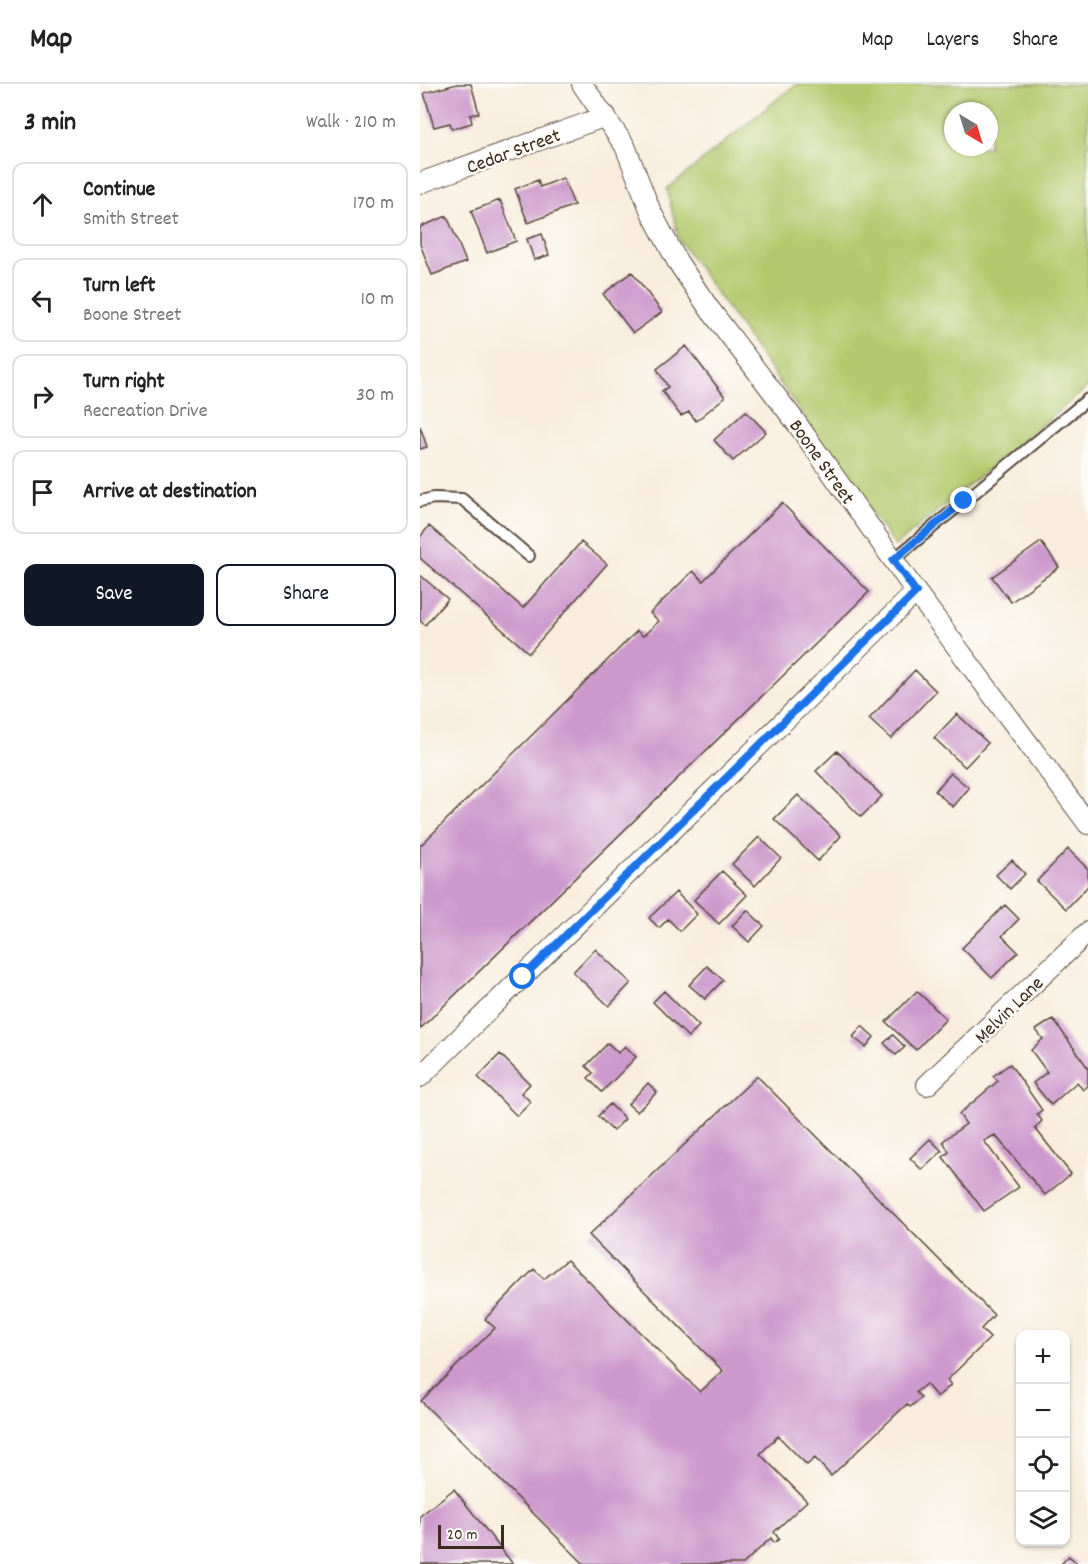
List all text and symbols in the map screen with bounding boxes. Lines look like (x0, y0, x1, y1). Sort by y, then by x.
text: Map (30, 21, 72, 61)
text: Map (862, 26, 893, 56)
text: Layers (926, 26, 979, 56)
text: Share (1012, 26, 1058, 56)
north arrow (944, 102, 998, 156)
text: 3 min (24, 105, 76, 142)
text: Walk · 210 m (306, 109, 396, 137)
street label: Cedar Street (463, 123, 565, 183)
text: Continue (83, 175, 155, 206)
icon: ahead (26, 188, 59, 221)
text: 170 m (353, 190, 394, 218)
text: Smith Street (83, 206, 179, 234)
text: Turn left (83, 271, 155, 302)
icon: left (26, 284, 59, 317)
text: 10 m (360, 286, 394, 314)
text: Boone Street (83, 302, 182, 330)
text: Turn right (83, 367, 165, 398)
icon: right (26, 380, 59, 413)
text: 30 m (356, 382, 394, 410)
text: Recreation Drive (83, 398, 207, 426)
street label: Boone Street (781, 414, 860, 511)
icon: arrive (26, 476, 59, 509)
text: Arrive at destination (83, 477, 257, 508)
route end (950, 487, 976, 513)
button: Save (24, 564, 204, 626)
button: Share (216, 564, 396, 626)
route start (509, 963, 535, 989)
street label: Melvin Lane (969, 971, 1051, 1051)
map controls (1016, 1330, 1070, 1546)
button: + (1016, 1330, 1070, 1384)
button: − (1016, 1384, 1070, 1438)
button: locate (1016, 1438, 1070, 1492)
button: layers (1016, 1492, 1070, 1546)
scale bar (438, 1522, 504, 1550)
text: 20 m (447, 1524, 477, 1547)

